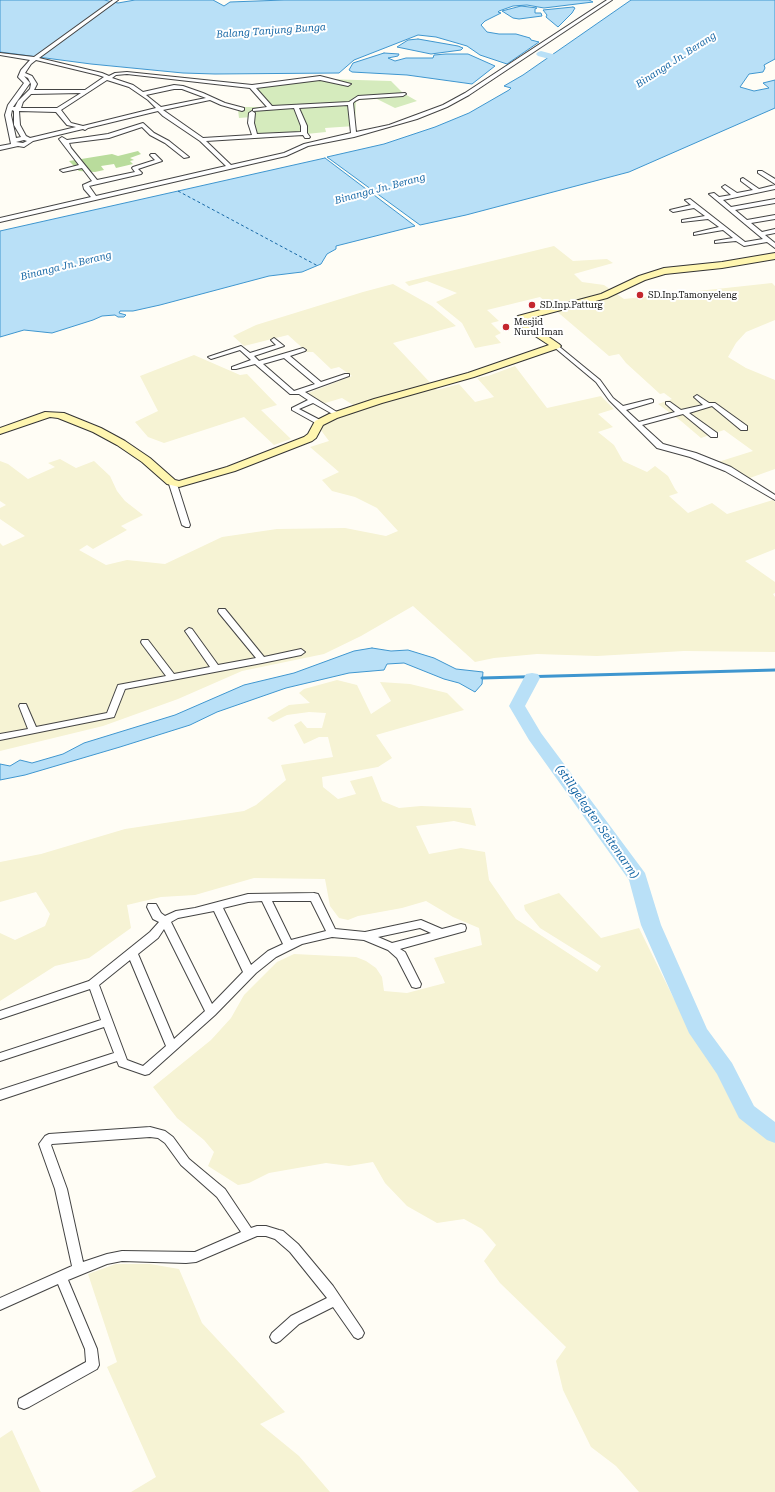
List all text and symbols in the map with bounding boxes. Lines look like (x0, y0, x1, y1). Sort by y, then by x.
water label: Balang Tanjung Bunga (216, 21, 326, 41)
water label: Binanga Jn. Berang (634, 30, 718, 90)
water label: Binanga Jn. Berang (333, 171, 427, 207)
water label: Binanga Jn. Berang (19, 249, 113, 283)
marker: SD.Inp.Tamonyeleng (635, 290, 645, 300)
place label: SD.Inp.Tamonyeleng (648, 290, 737, 300)
marker: SD.Inp.Patturg (527, 300, 537, 310)
place label: SD.Inp.Patturg (540, 300, 603, 310)
place label: Mesjid Nurul Iman (514, 317, 563, 338)
marker: Mesjid Nurul Iman (501, 322, 511, 332)
water label: (stillgelegter Seitenarm) (552, 762, 642, 882)

